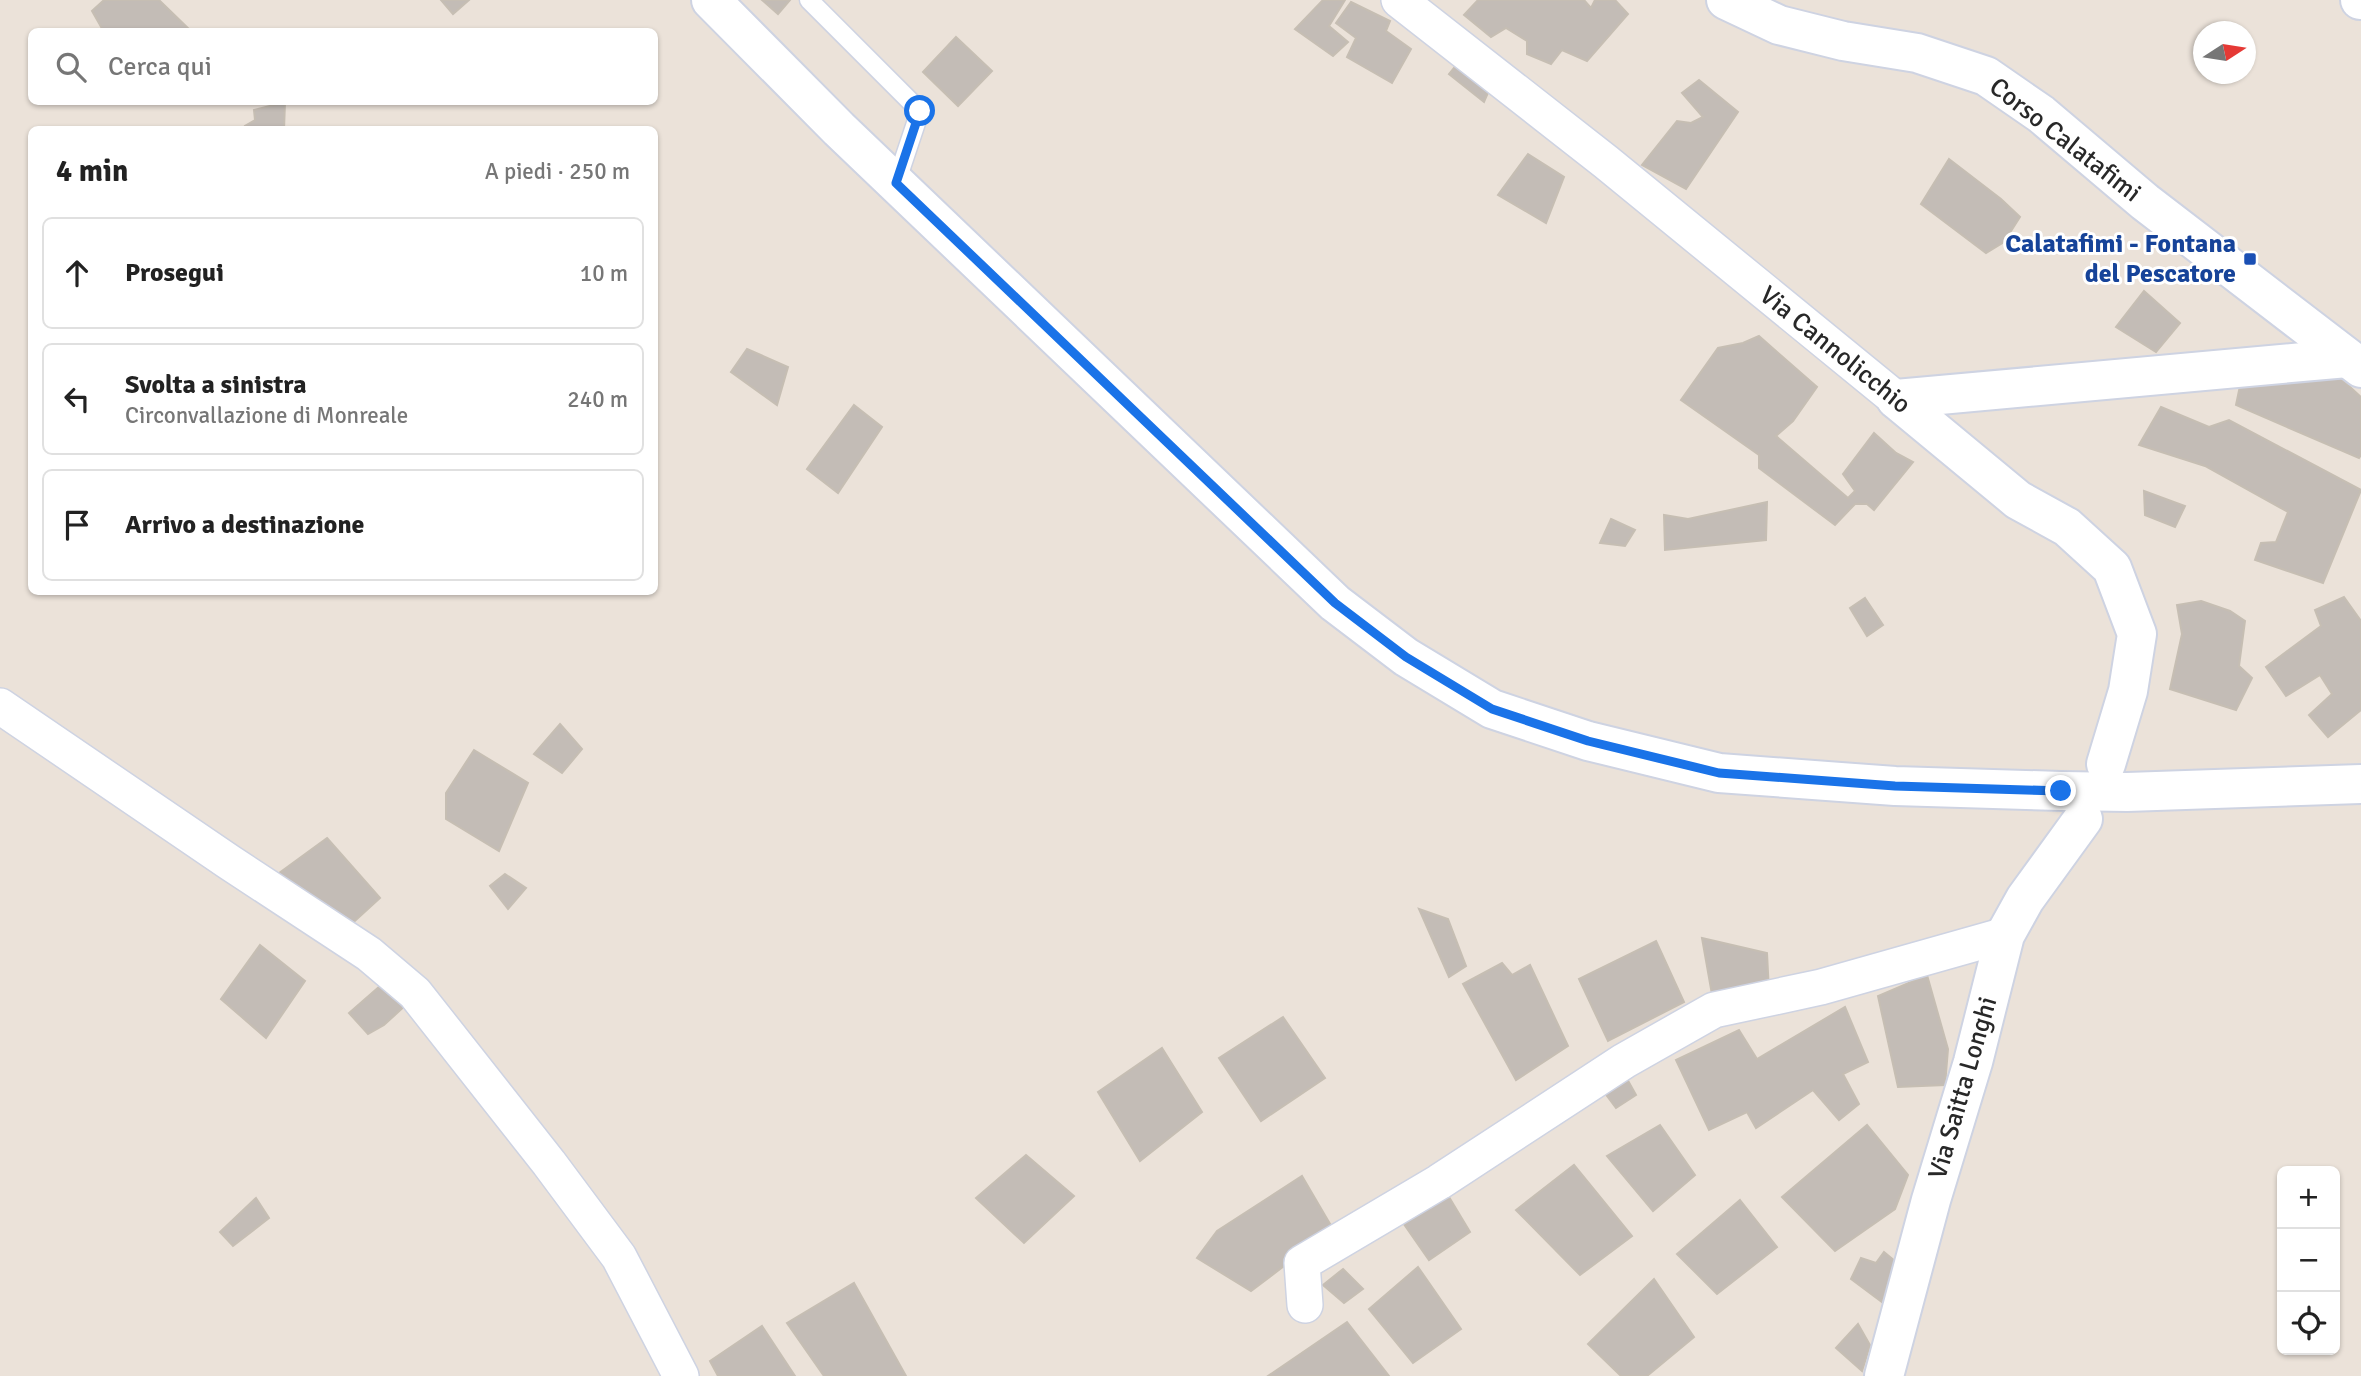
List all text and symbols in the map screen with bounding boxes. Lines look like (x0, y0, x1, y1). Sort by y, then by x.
north arrow (2193, 21, 2256, 84)
search box (28, 28, 658, 105)
icon: search (52, 48, 90, 86)
text: Cerca qui (108, 51, 212, 83)
street label: Corso Calatafimi (1983, 71, 2147, 209)
route start (904, 95, 935, 126)
text: 4 min (56, 153, 128, 190)
text: A piedi · 250 m (485, 157, 630, 186)
place label: Calatafimi - Fontana del Pescatore (2005, 228, 2236, 290)
marker: Calatafimi - Fontana del Pescatore (2242, 251, 2258, 267)
icon: ahead (58, 254, 96, 292)
text: Prosegui (125, 257, 224, 289)
text: 10 m (580, 259, 628, 288)
street label: Via Cannolicchio (1753, 279, 1917, 421)
text: Svolta a sinistra (125, 369, 307, 401)
icon: left (58, 380, 96, 418)
text: 240 m (567, 385, 628, 414)
text: Circonvallazione di Monreale (125, 401, 408, 430)
icon: arrive (58, 506, 96, 544)
text: Arrivo a destinazione (125, 509, 365, 541)
route end (2045, 775, 2076, 806)
street label: Via Saitta Longhi (1922, 993, 2004, 1183)
map controls (2277, 1166, 2340, 1355)
button: + (2277, 1166, 2340, 1229)
button: − (2277, 1229, 2340, 1292)
button: locate (2277, 1292, 2340, 1355)

